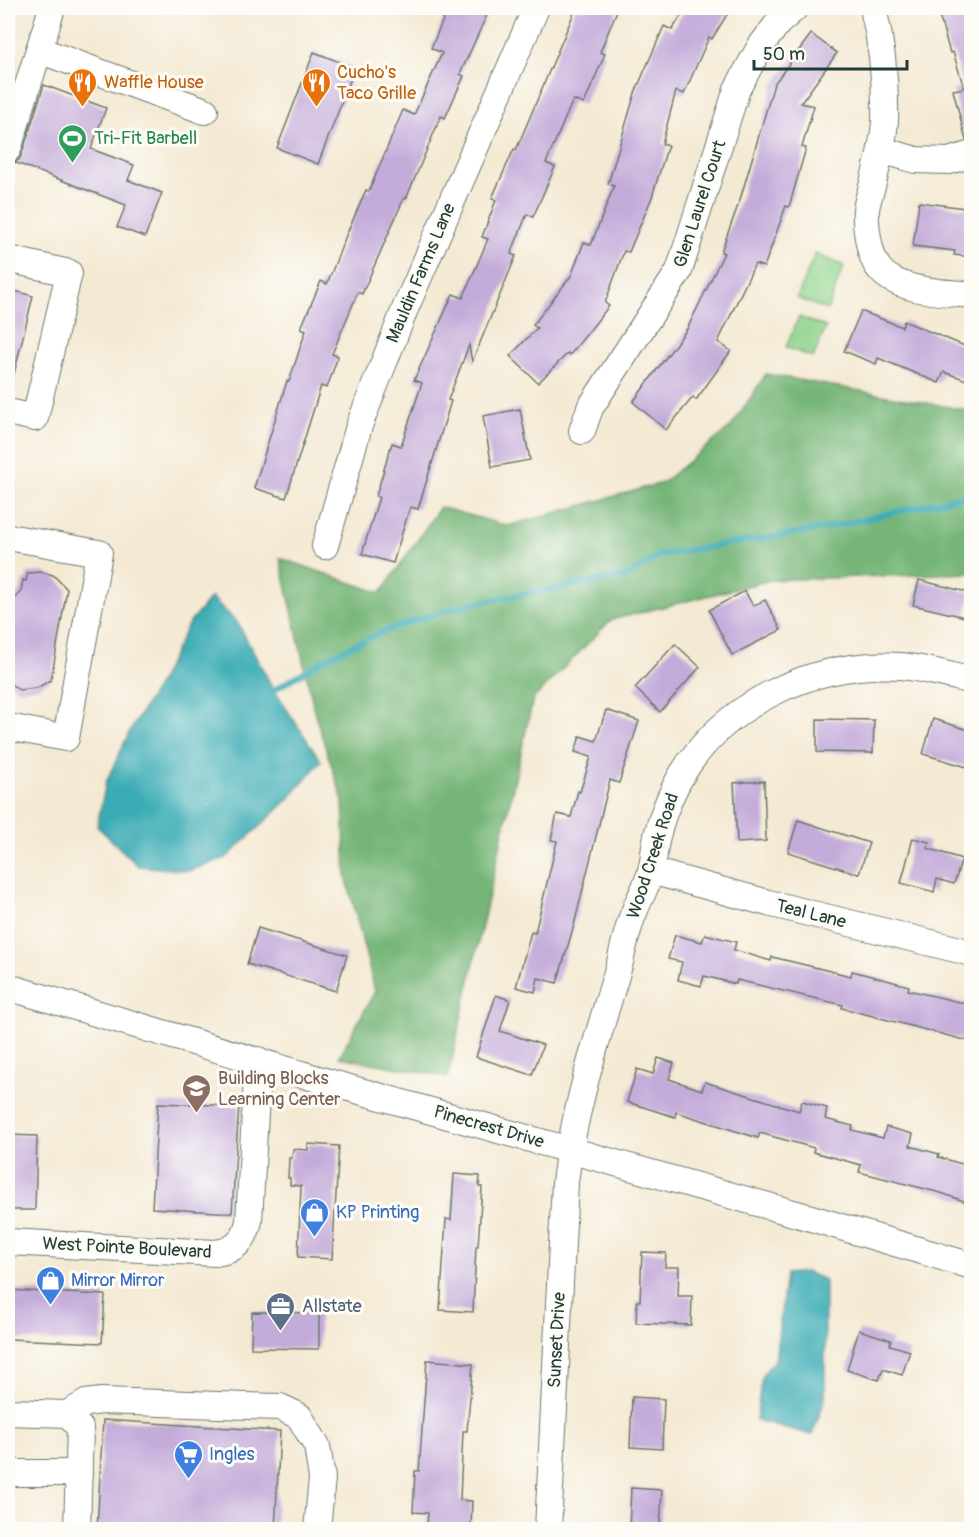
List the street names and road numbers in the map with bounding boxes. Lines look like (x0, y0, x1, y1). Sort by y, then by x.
street label: Glen Laurel Court (669, 137, 732, 271)
street label: Mauldin Farms Lane (381, 200, 461, 346)
street label: Wood Creek Road (622, 790, 684, 922)
street label: Teal Lane (774, 894, 849, 934)
street label: Pinecrest Drive (431, 1100, 547, 1154)
street label: West Pointe Boulevard (42, 1232, 212, 1264)
street label: Sunset Drive (543, 1291, 571, 1388)

